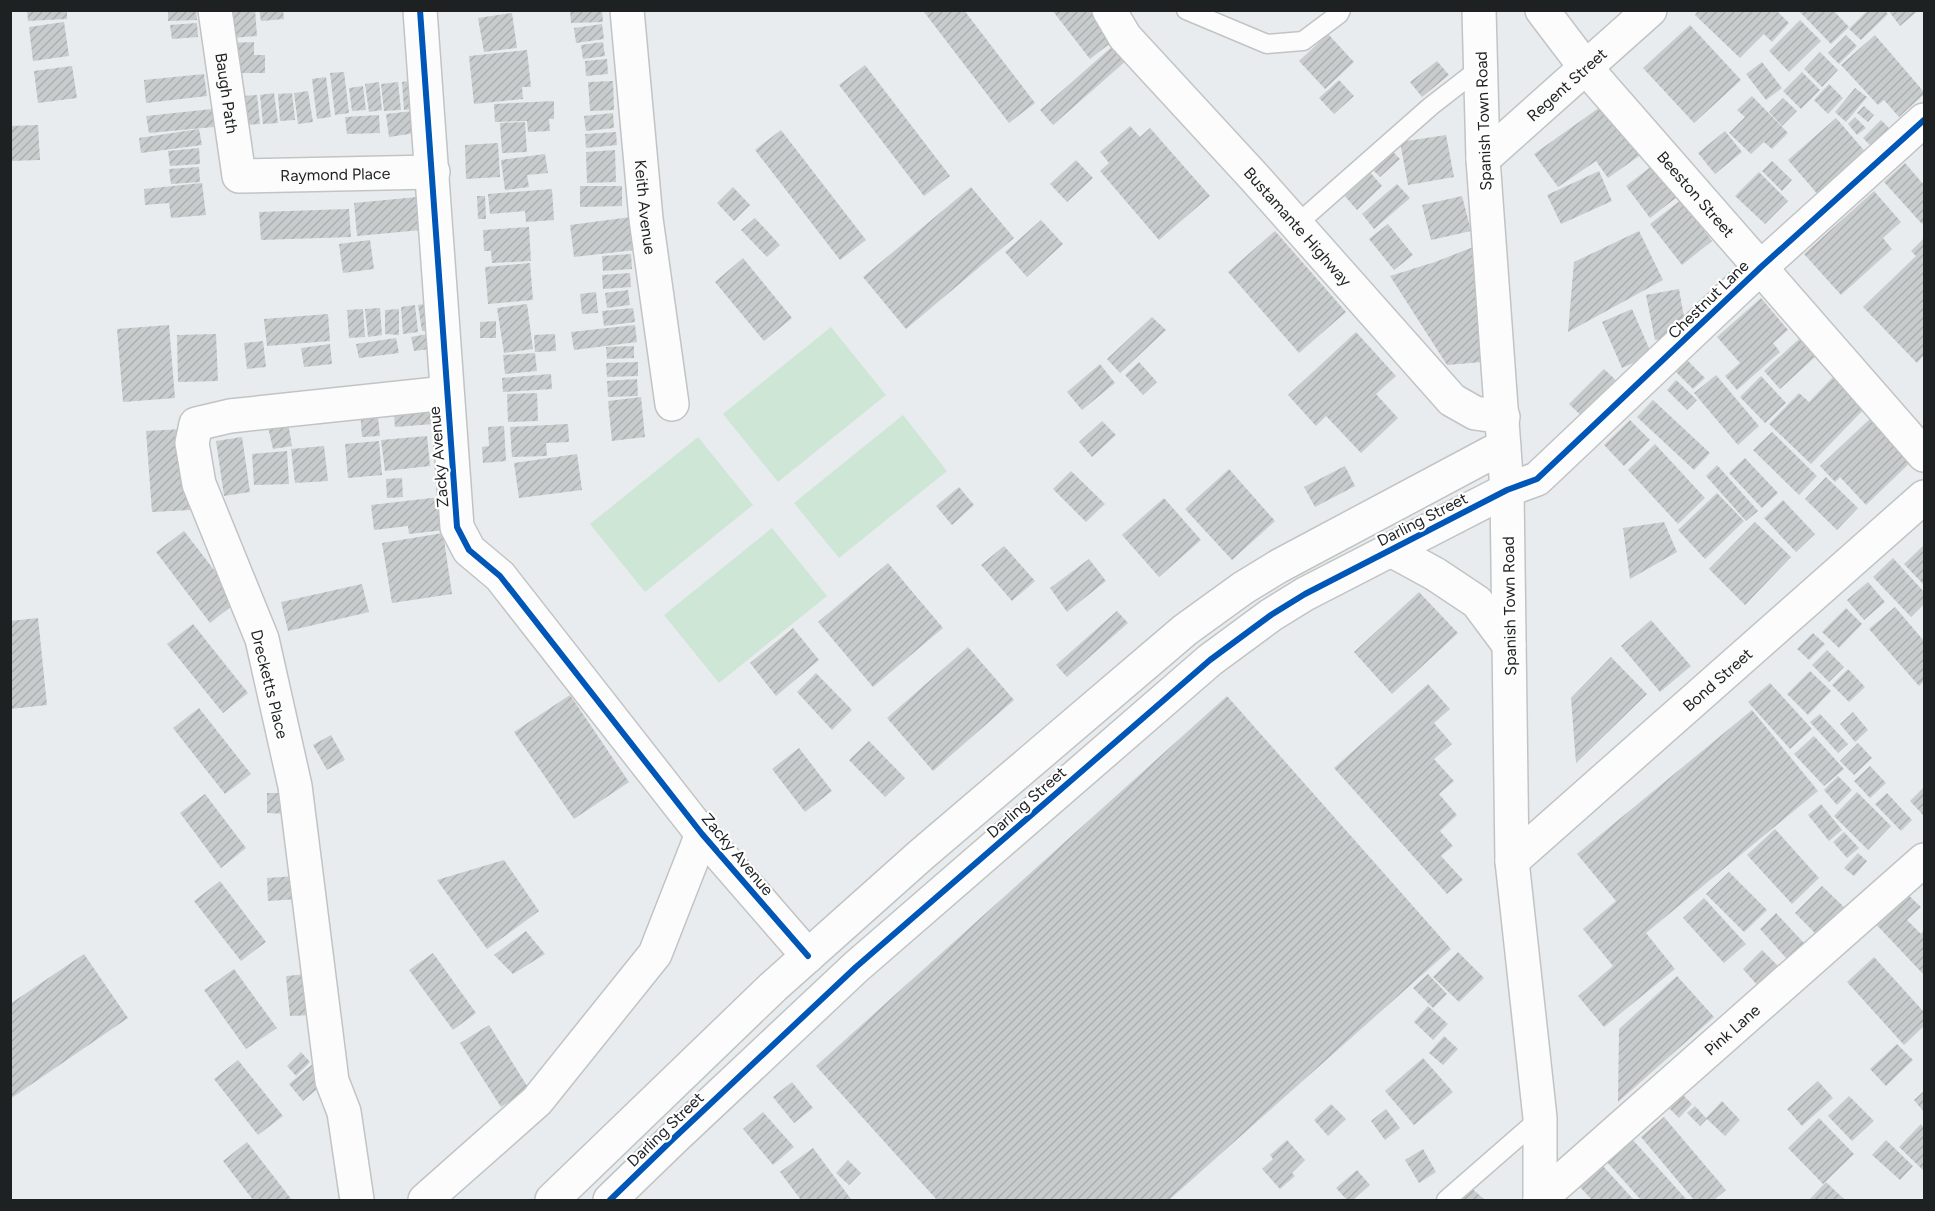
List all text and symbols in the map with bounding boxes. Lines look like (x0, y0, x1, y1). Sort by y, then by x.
street label: Regent Street (1523, 44, 1611, 125)
street label: Spanish Town Road (1472, 51, 1495, 191)
street label: Baugh Path (211, 52, 242, 135)
street label: Beeston Street (1653, 147, 1738, 241)
street label: Keith Avenue (631, 159, 660, 256)
street label: Bustamante Highway (1240, 163, 1356, 291)
street label: Raymond Place (280, 164, 391, 185)
street label: Chestnut Lane (1664, 256, 1753, 343)
street label: Zacky Avenue (425, 405, 452, 508)
street label: Darling Street (1374, 489, 1471, 550)
street label: Spanish Town Road (1499, 536, 1520, 676)
street label: Drecketts Place (247, 627, 292, 741)
street label: Bond Street (1679, 644, 1756, 716)
street label: Darling Street (983, 763, 1070, 842)
street label: Zacky Avenue (698, 809, 778, 899)
street label: Pink Lane (1701, 1000, 1764, 1060)
street label: Darling Street (623, 1088, 708, 1171)

